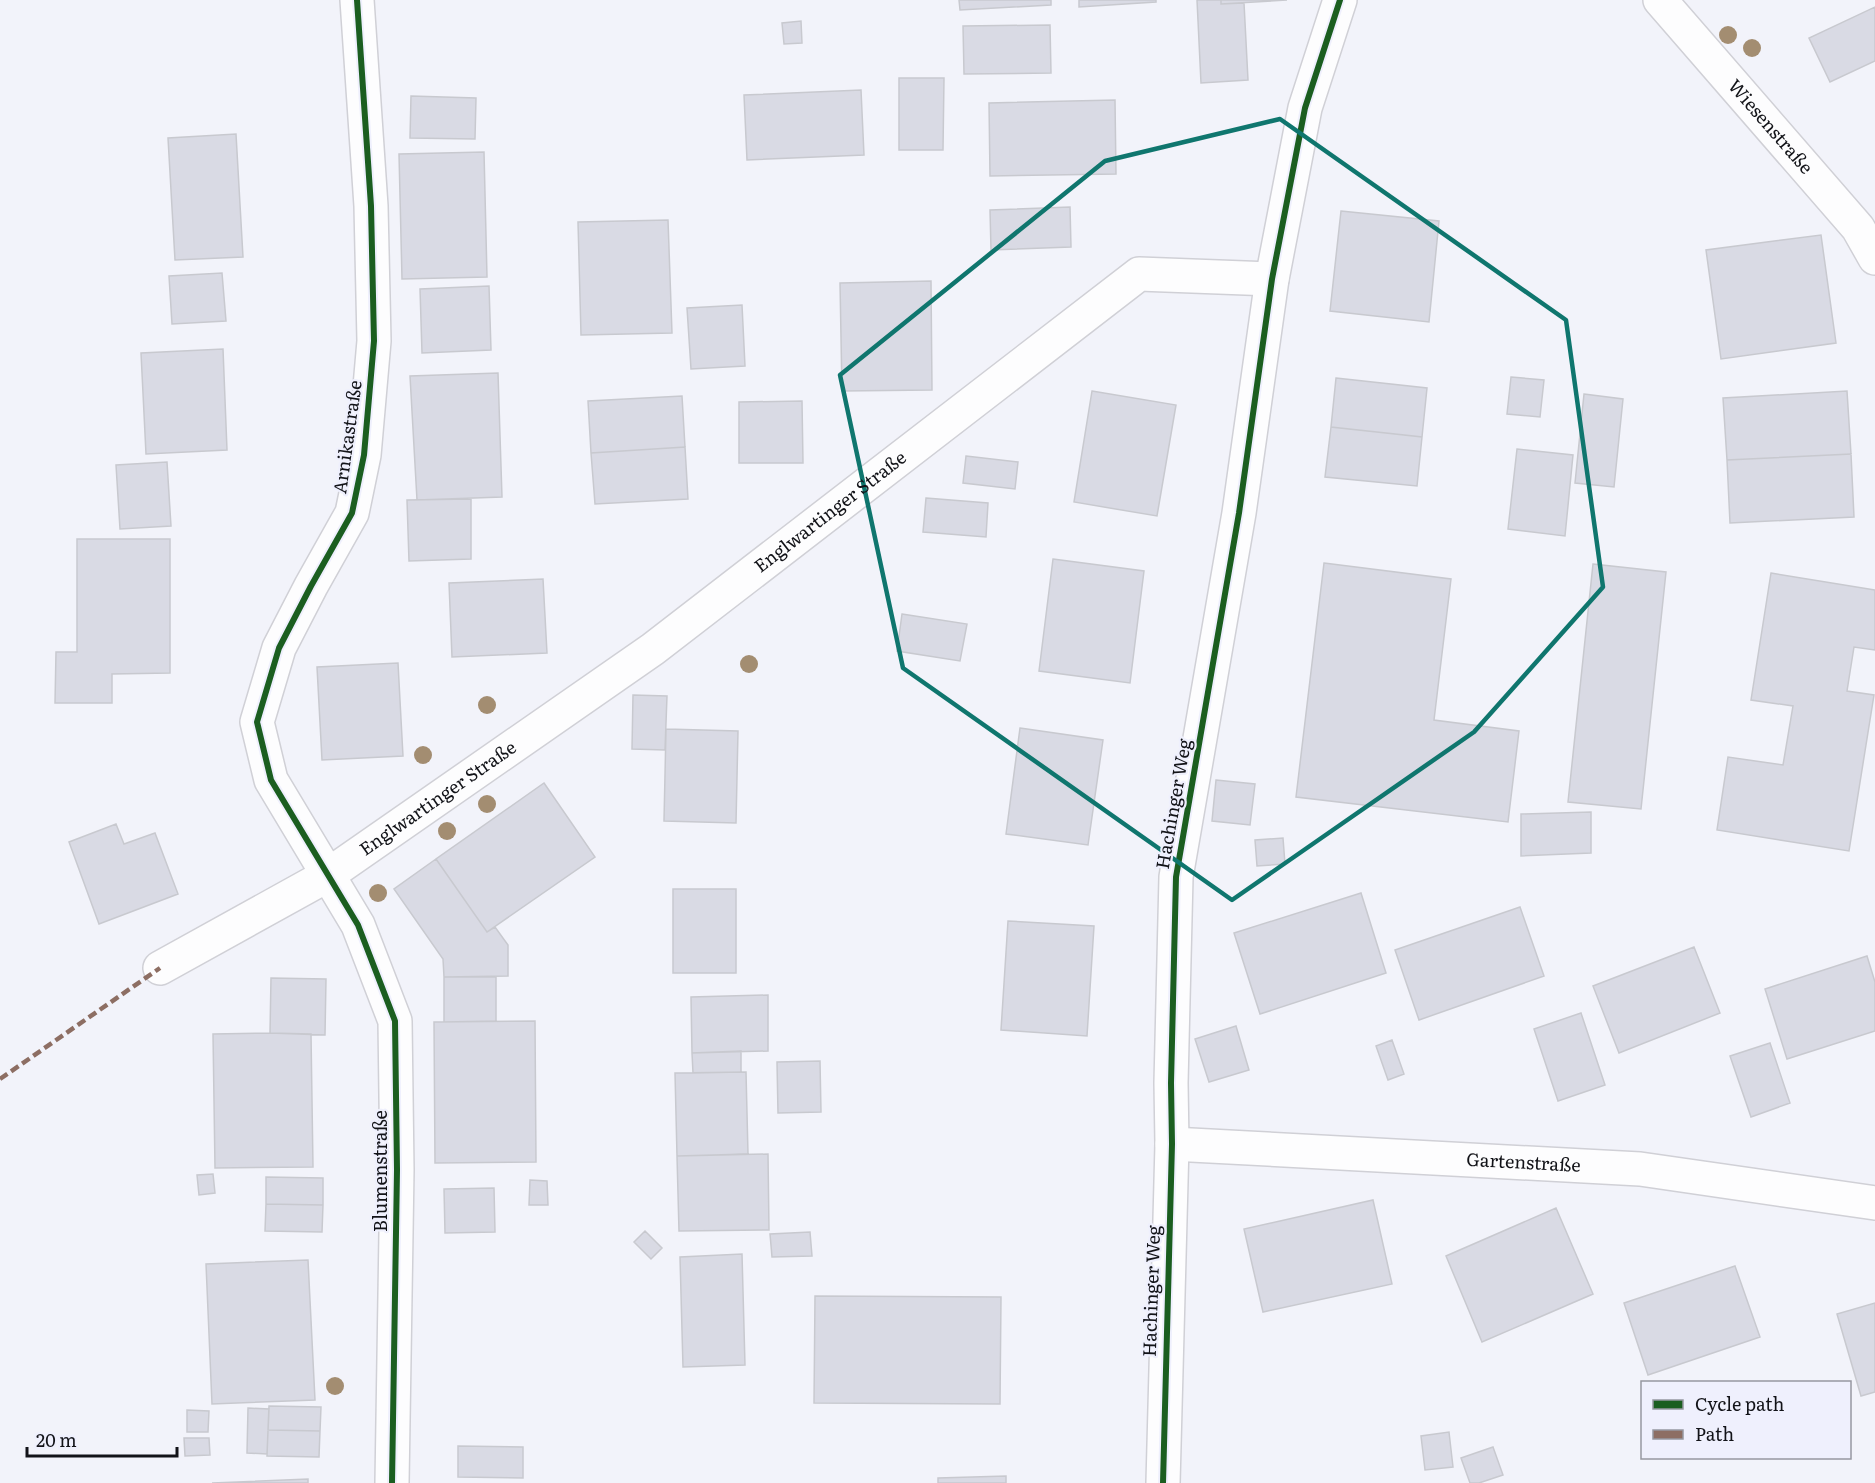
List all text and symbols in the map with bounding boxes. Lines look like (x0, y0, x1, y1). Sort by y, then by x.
street label: Wiesenstraße (1722, 72, 1820, 179)
street label: Arnikastraße (325, 378, 368, 495)
street label: Englwartinger Straße (748, 443, 911, 578)
street label: Englwartinger Straße (353, 733, 521, 861)
street label: Hachinger Weg (1148, 736, 1197, 871)
street label: Blumenstraße (366, 1110, 393, 1232)
street label: Gartenstraße (1466, 1145, 1581, 1178)
street label: Hachinger Weg (1135, 1224, 1166, 1357)
legend (1641, 1381, 1851, 1459)
text: Cycle path (1695, 1390, 1784, 1417)
scale bar (27, 1420, 177, 1458)
text: Path (1695, 1420, 1734, 1447)
text: 20 m (36, 1426, 77, 1453)

